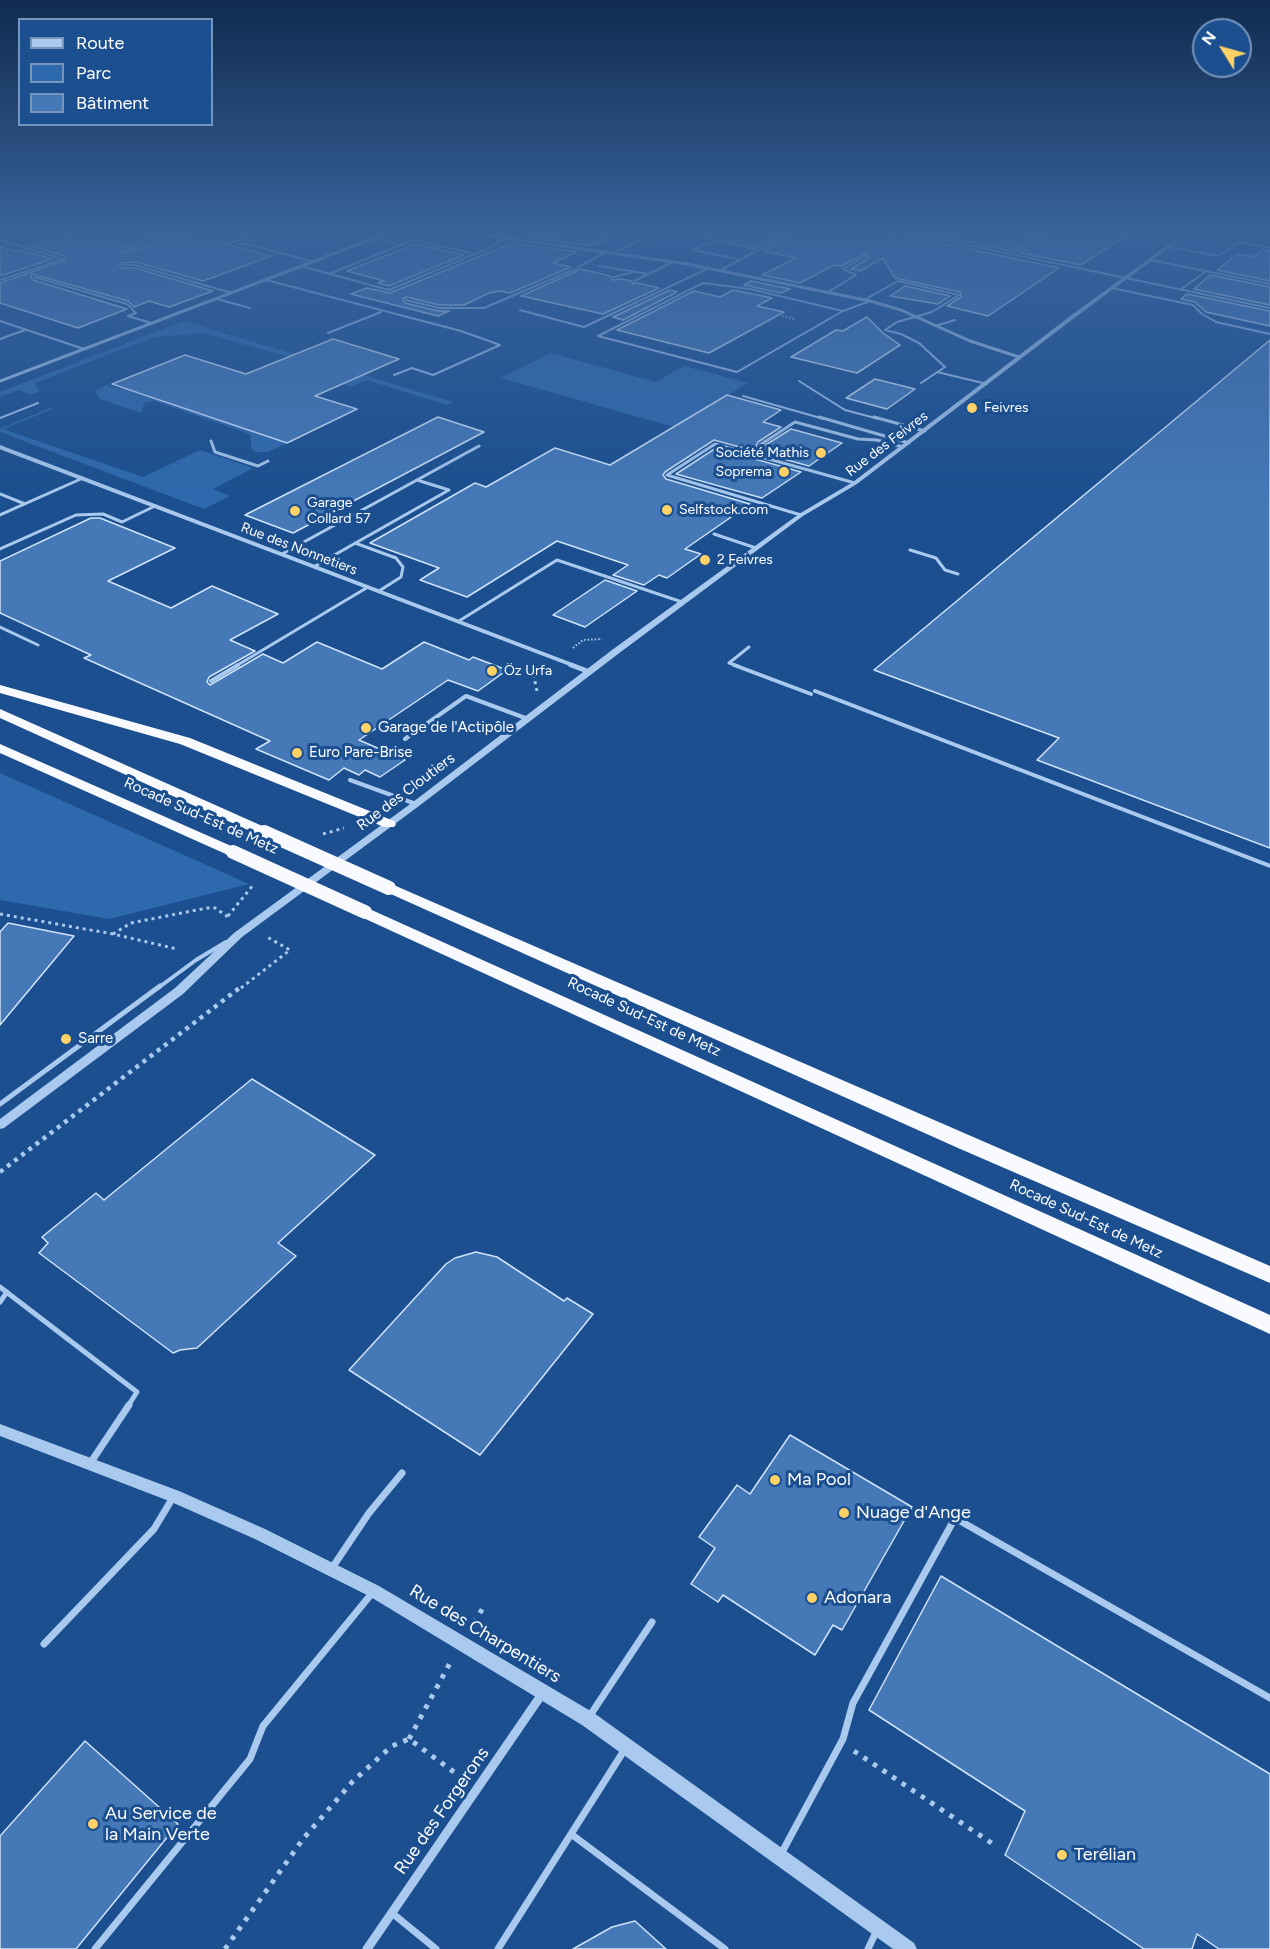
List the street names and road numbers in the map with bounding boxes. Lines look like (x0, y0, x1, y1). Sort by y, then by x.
street label: Rue des Feivres (843, 408, 931, 480)
street label: Rue des Nonnetiers (238, 519, 360, 579)
street label: Rue des Cloutiers (353, 749, 459, 835)
street label: Rocade Sud-Est de Metz (121, 774, 281, 858)
street label: Rocade Sud-Est de Metz (565, 974, 723, 1060)
street label: Rocade Sud-Est de Metz (1007, 1176, 1165, 1262)
street label: Rue des Charpentiers (405, 1580, 565, 1688)
street label: Rue des Forgerons (390, 1743, 494, 1879)

